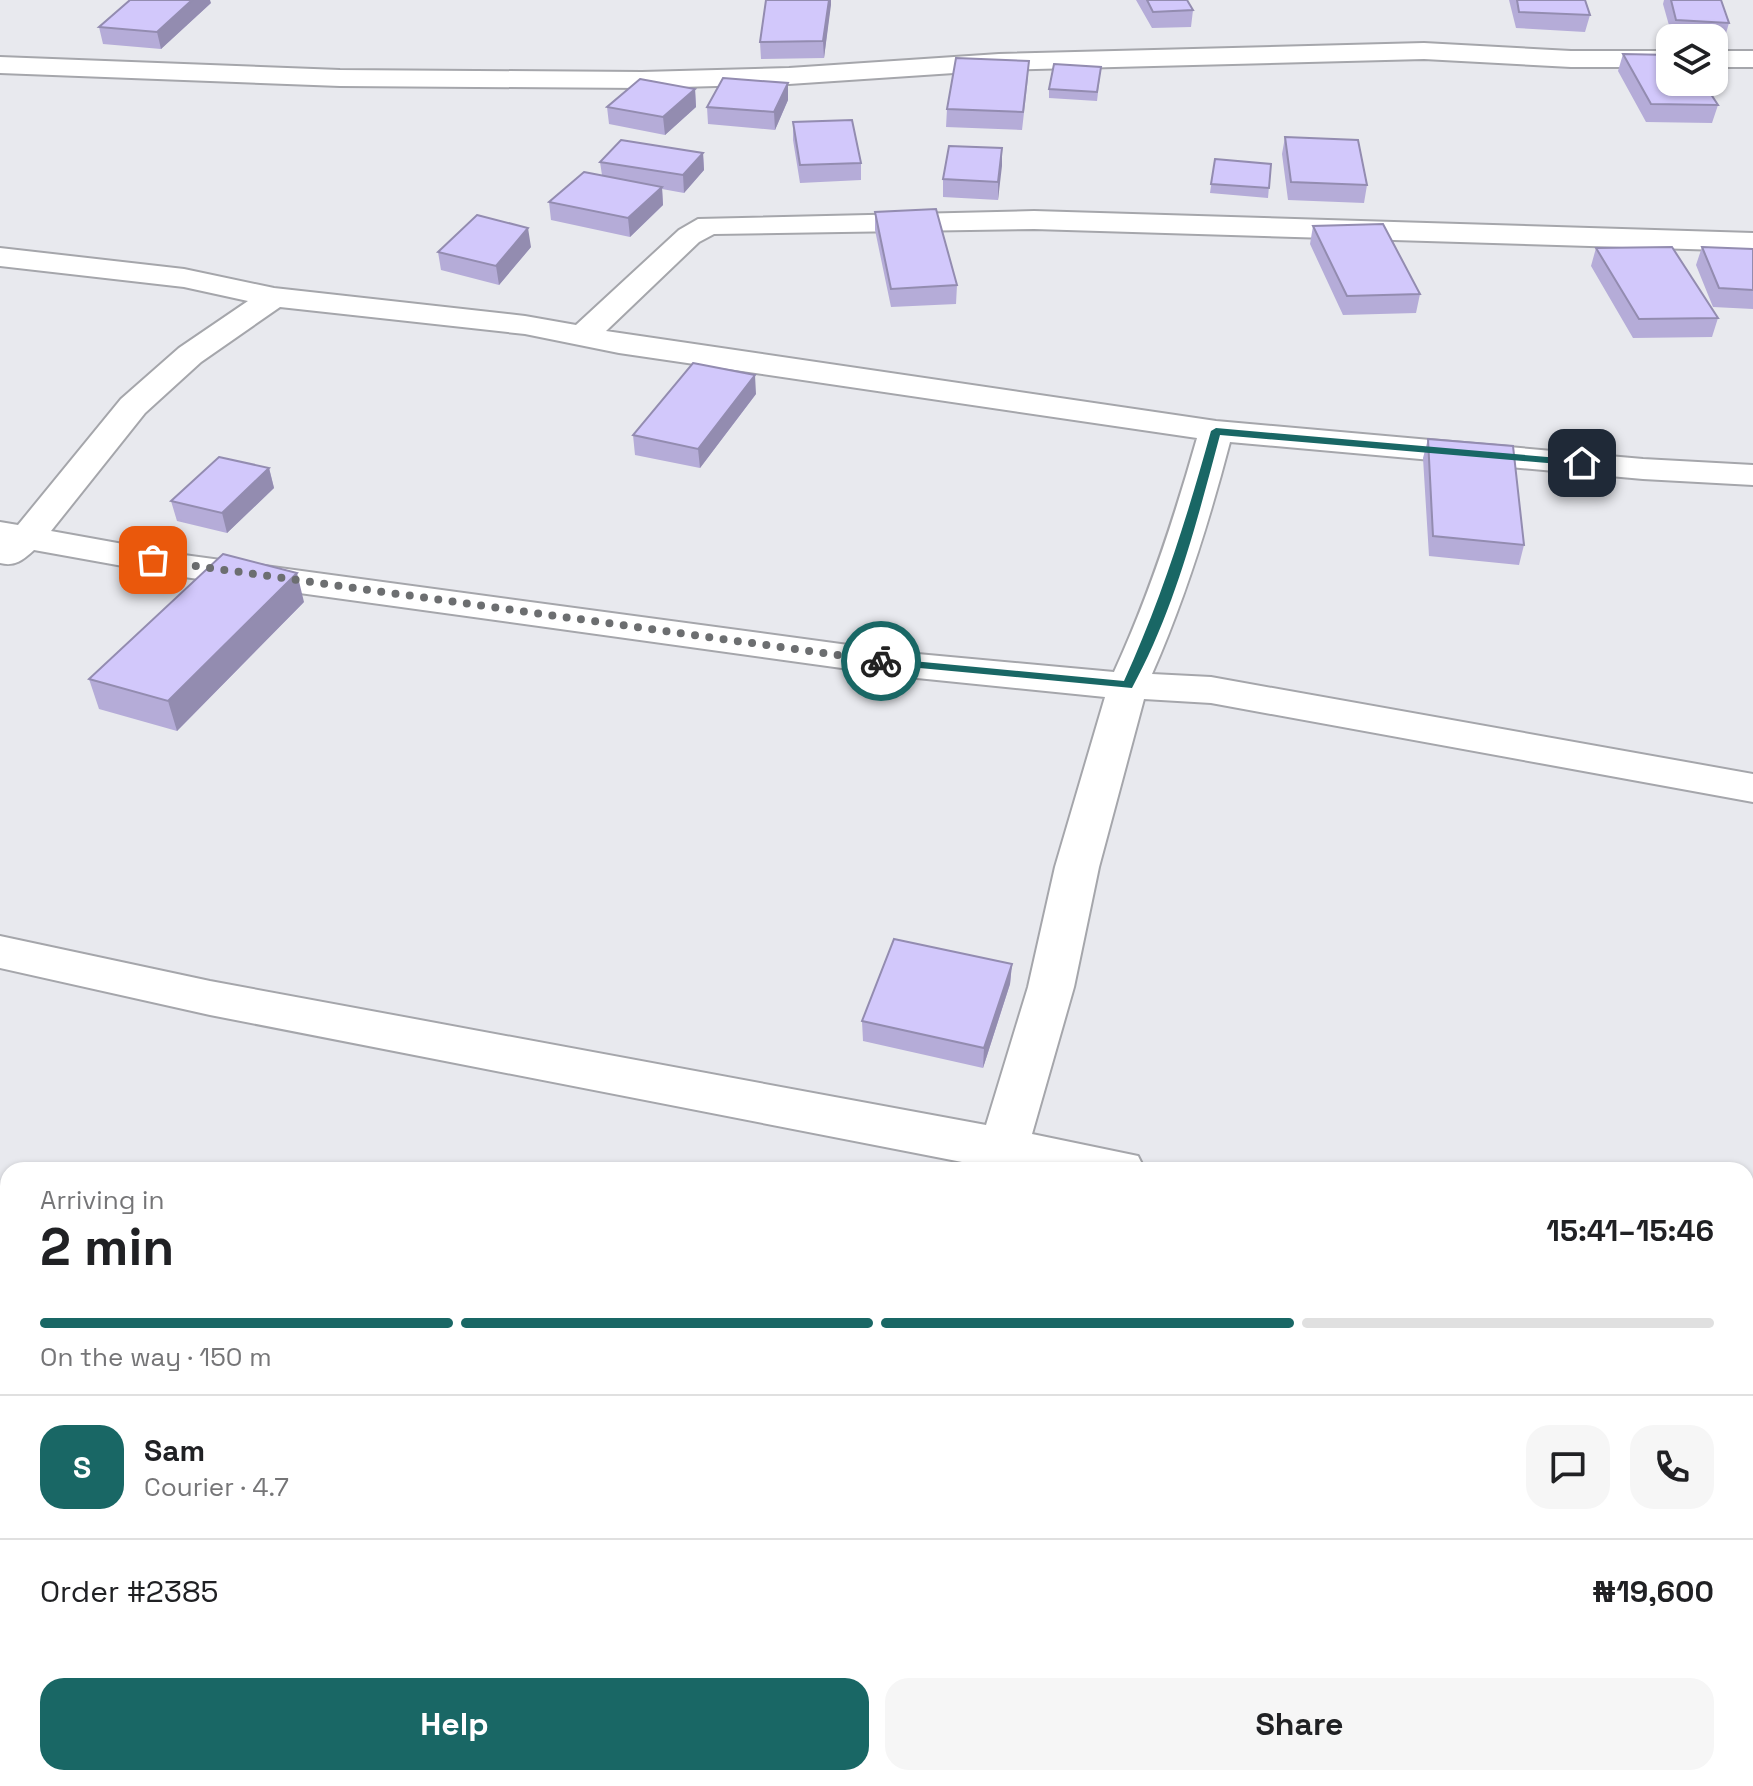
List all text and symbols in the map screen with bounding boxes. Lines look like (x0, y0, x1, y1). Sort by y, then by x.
map controls (1656, 24, 1728, 96)
button: layers (1656, 24, 1728, 96)
pin (1548, 429, 1616, 497)
icon: home (1560, 441, 1604, 485)
pin (119, 526, 187, 594)
icon: bag (131, 538, 175, 582)
courier (841, 621, 921, 701)
icon: bike (859, 639, 903, 683)
text: Arriving in (40, 1183, 164, 1217)
text: 15:41–15:46 (1546, 1211, 1714, 1250)
text: 2 min (40, 1214, 174, 1280)
text: On the way · 150 m (40, 1340, 272, 1374)
button: chat (1526, 1425, 1610, 1509)
button: phone (1630, 1425, 1714, 1509)
text: Sam (144, 1431, 205, 1470)
text: S (73, 1448, 91, 1487)
text: Courier · 4.7 (144, 1470, 289, 1504)
text: Order #2385 (40, 1572, 219, 1611)
text: ₦19,600 (1592, 1572, 1714, 1611)
button: Help (40, 1678, 869, 1770)
button: Share (885, 1678, 1714, 1770)

